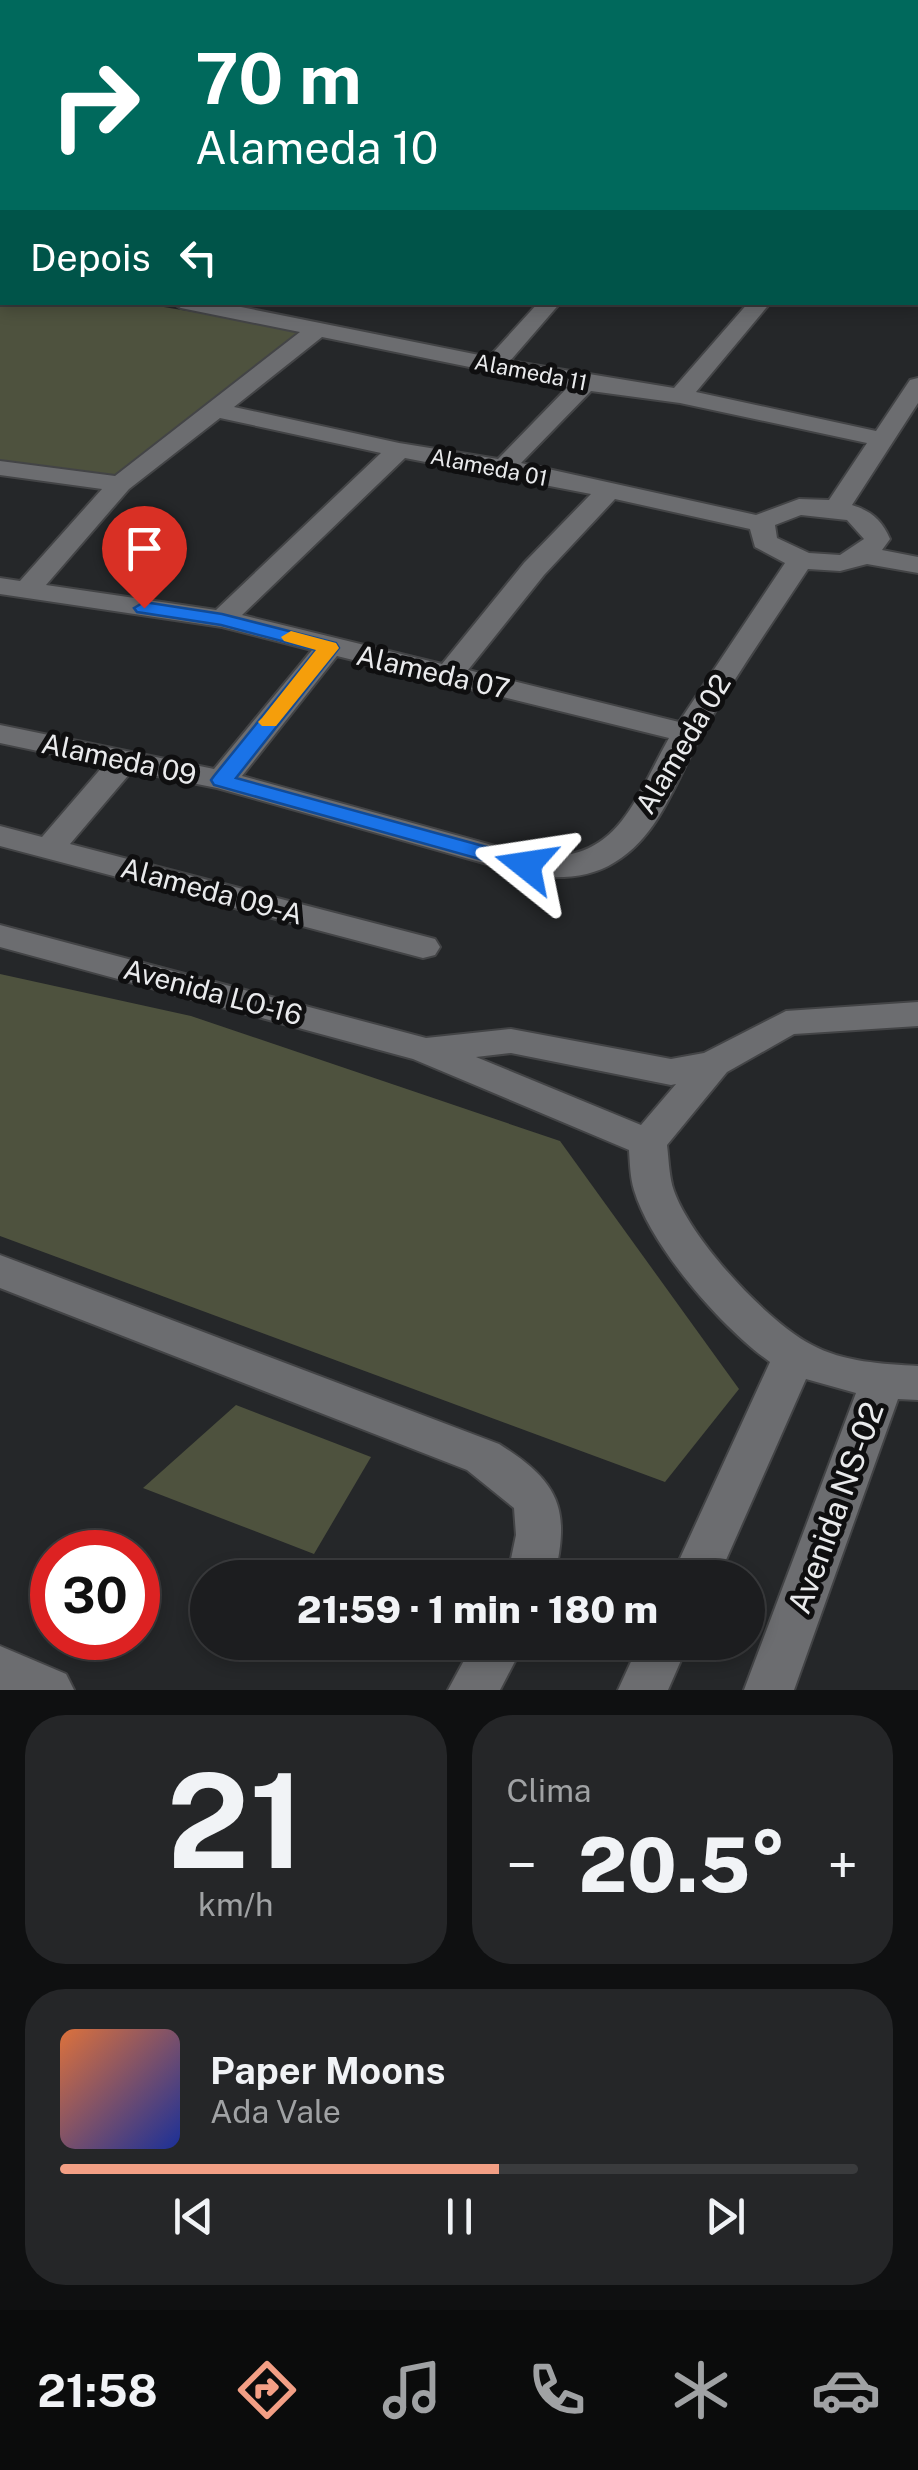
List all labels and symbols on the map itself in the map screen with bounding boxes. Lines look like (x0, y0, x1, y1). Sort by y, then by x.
street label: Alameda 11 (472, 348, 590, 396)
street label: Alameda 01 (428, 443, 550, 491)
pin (102, 506, 187, 609)
street label: Alameda 07 (353, 638, 513, 705)
street label: Alameda 02 (628, 668, 737, 819)
street label: Alameda 09 (39, 726, 199, 791)
position arrow (474, 813, 578, 917)
street label: Alameda 09-A (118, 850, 307, 931)
street label: Avenida LO-16 (120, 952, 306, 1031)
street label: Avenida NS-02 (780, 1397, 891, 1619)
speed limit sign: 30 (30, 1530, 160, 1660)

